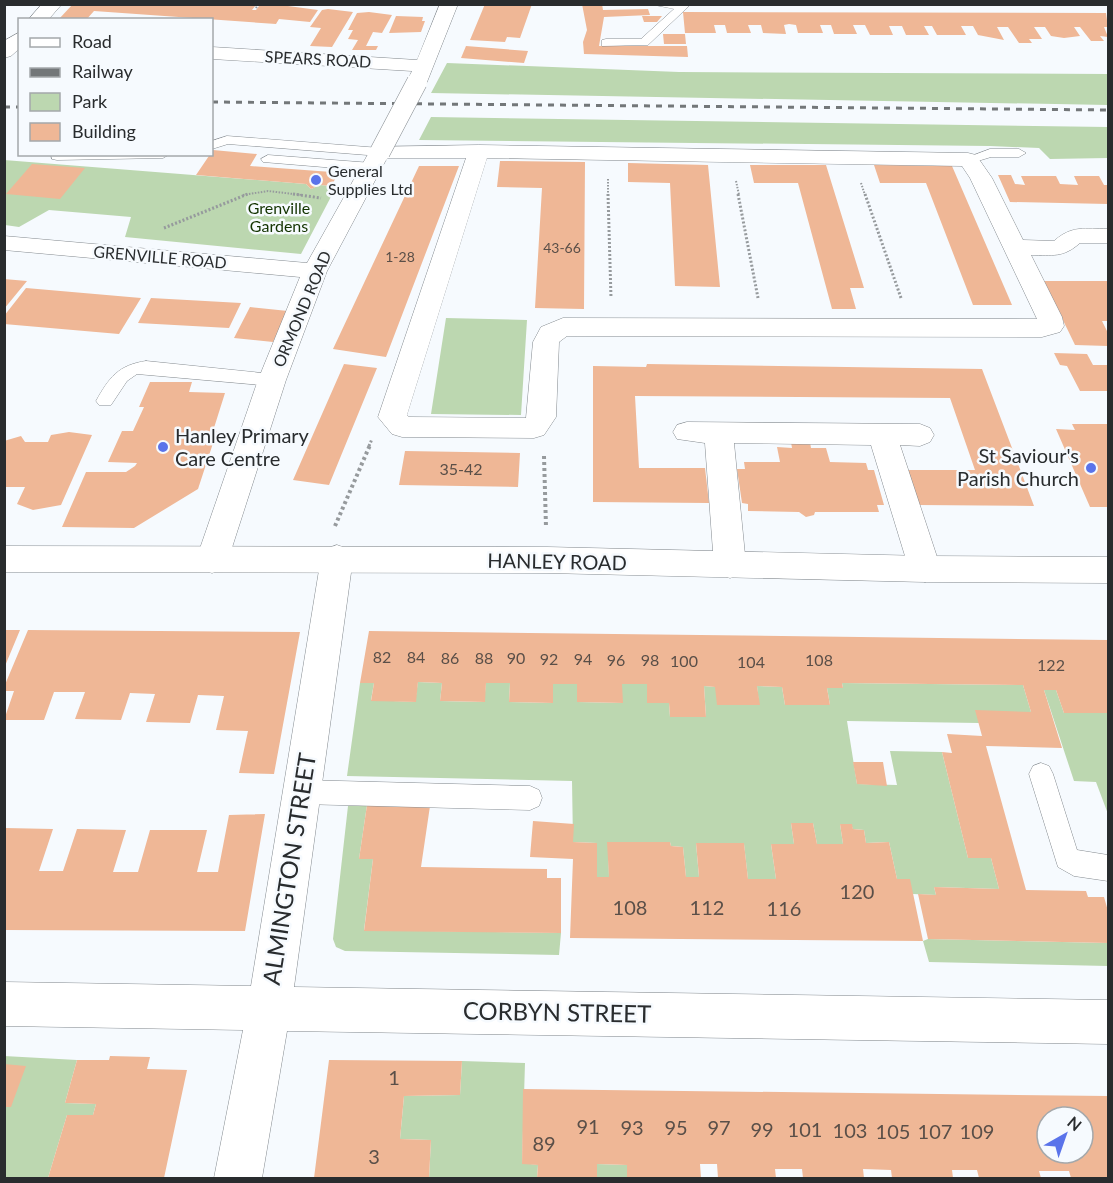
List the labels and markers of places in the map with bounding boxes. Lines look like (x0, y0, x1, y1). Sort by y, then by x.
place label: General Supplies Ltd (328, 161, 413, 198)
marker: General Supplies Ltd (309, 173, 323, 187)
place label: Hanley Primary Care Centre (175, 423, 310, 470)
marker: Hanley Primary Care Centre (156, 440, 170, 454)
place label: St Saviour's Parish Church (957, 443, 1079, 490)
marker: St Saviour's Parish Church (1084, 461, 1098, 475)

